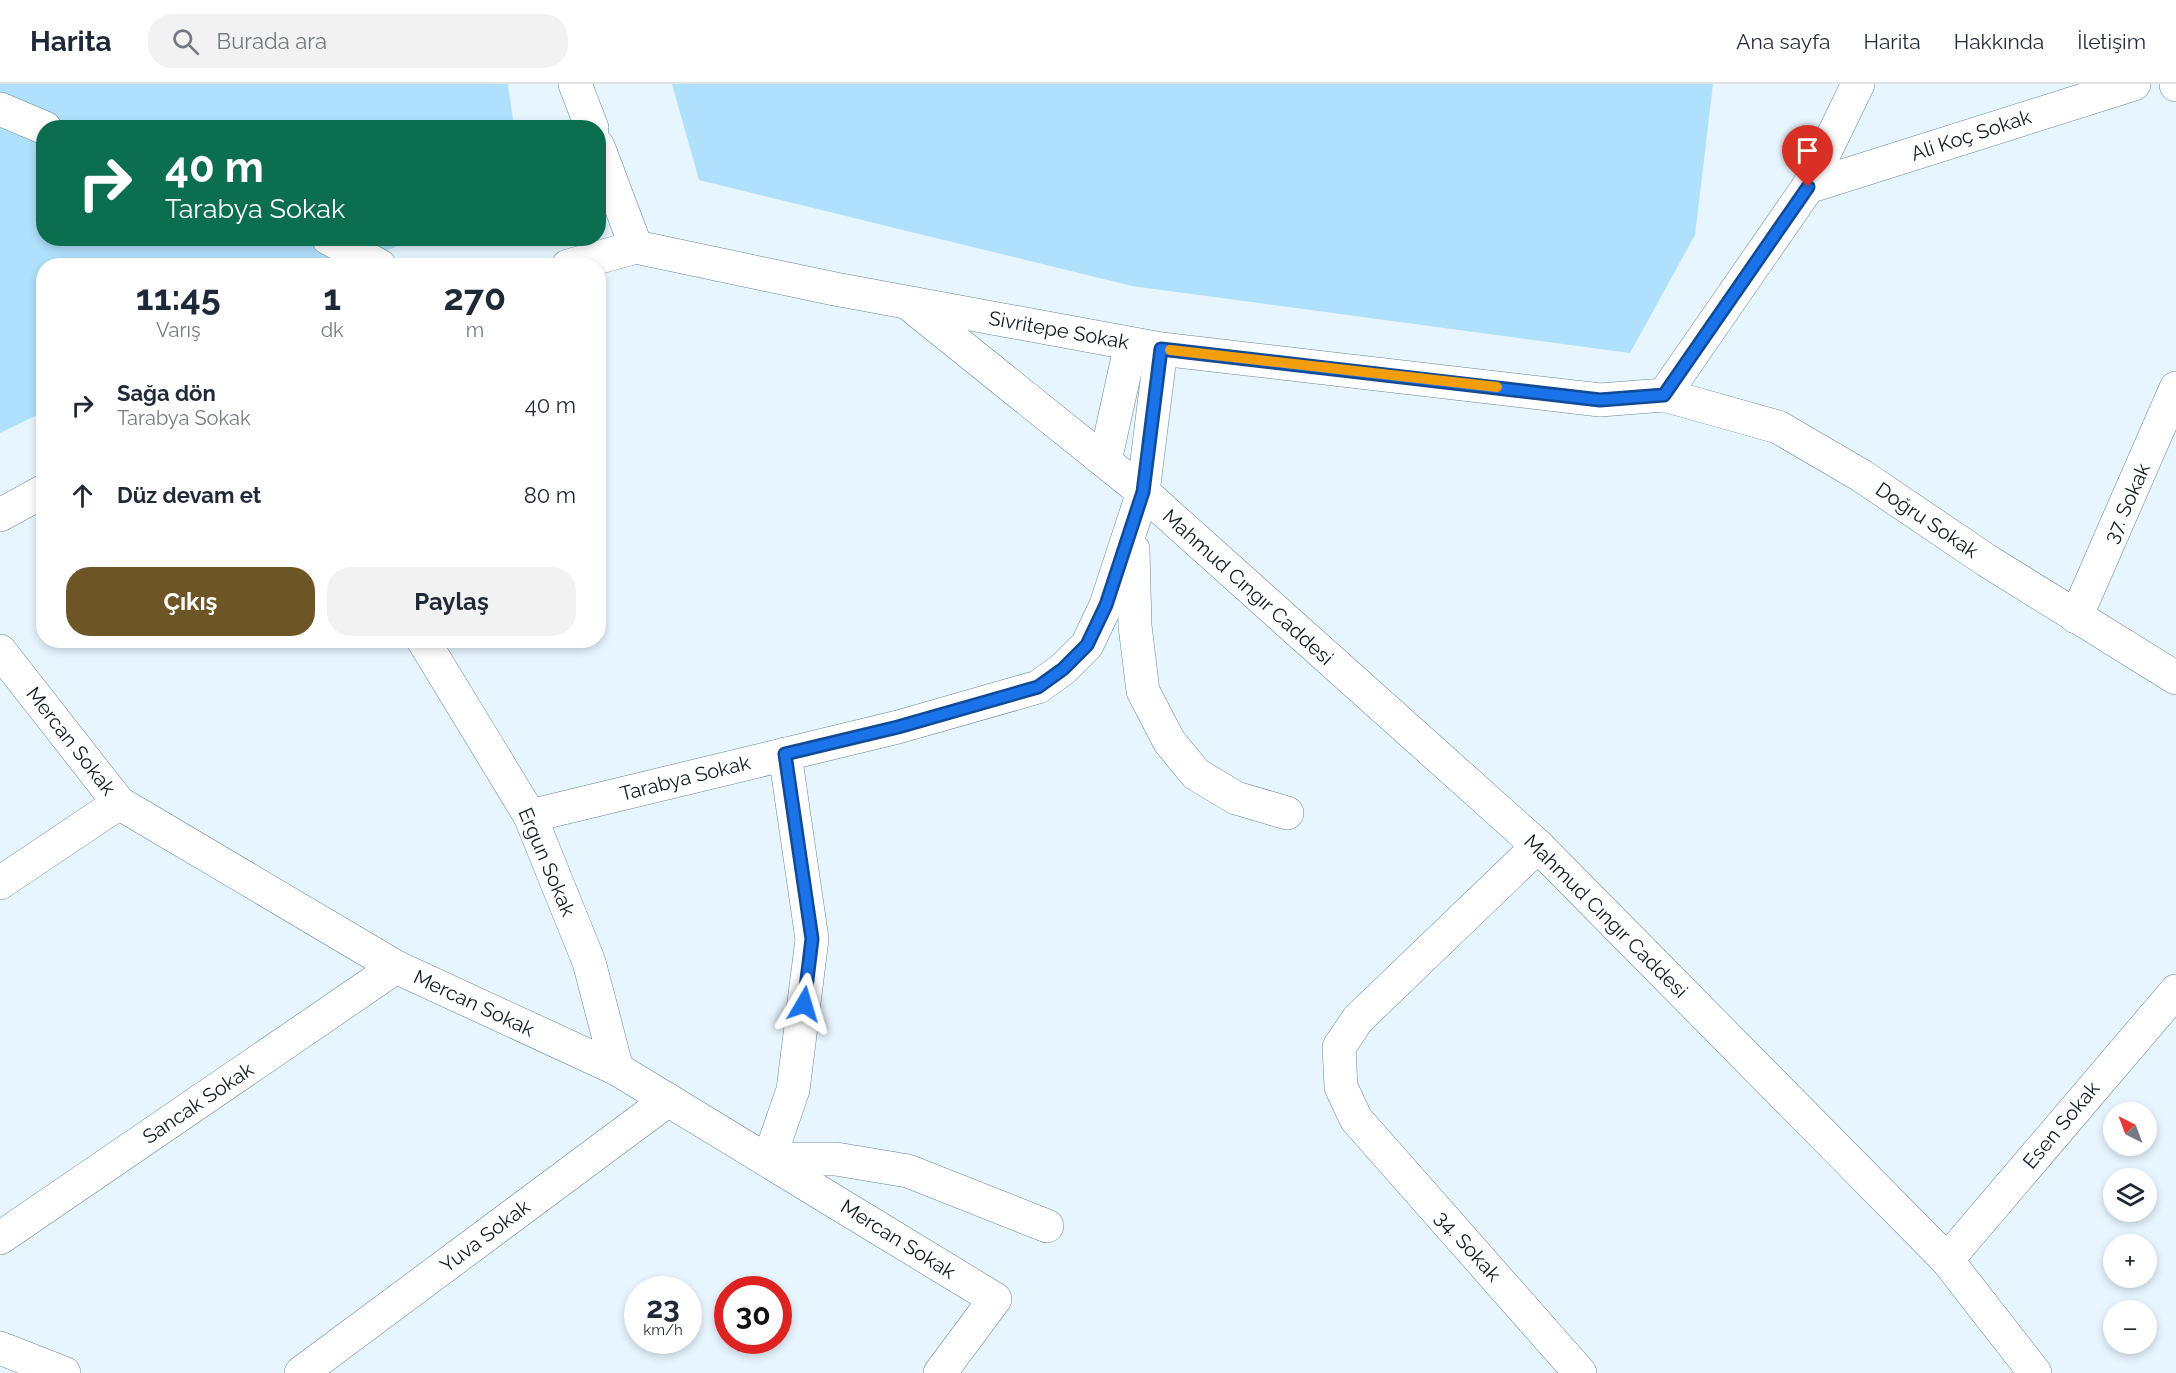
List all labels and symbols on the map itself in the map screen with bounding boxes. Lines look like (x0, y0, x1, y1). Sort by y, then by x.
street label: Ali Koç Sokak (1908, 104, 2034, 166)
pin (1782, 125, 1833, 187)
street label: Sivritepe Sokak (987, 306, 1131, 354)
street label: 37. Sokak (2099, 459, 2155, 547)
street label: Doğru Sokak (1871, 477, 1983, 563)
street label: Mahmud Cıngır Caddesi (1158, 504, 1338, 670)
street label: Mercan Sokak (21, 682, 121, 800)
street label: Tarabya Sokak (617, 750, 753, 806)
street label: Ergun Sokak (513, 804, 581, 920)
street label: Mahmud Cıngır Caddesi (1519, 829, 1693, 1003)
street label: Mercan Sokak (410, 965, 539, 1042)
position arrow (772, 972, 836, 1036)
street label: Sancak Sokak (138, 1057, 258, 1149)
street label: Esen Sokak (2018, 1076, 2105, 1173)
north arrow (2103, 1102, 2157, 1156)
street label: Yuva Sokak (435, 1194, 535, 1278)
street label: Mercan Sokak (836, 1194, 960, 1284)
street label: 34. Sokak (1430, 1206, 1506, 1286)
speed limit sign: 30 (714, 1276, 792, 1354)

